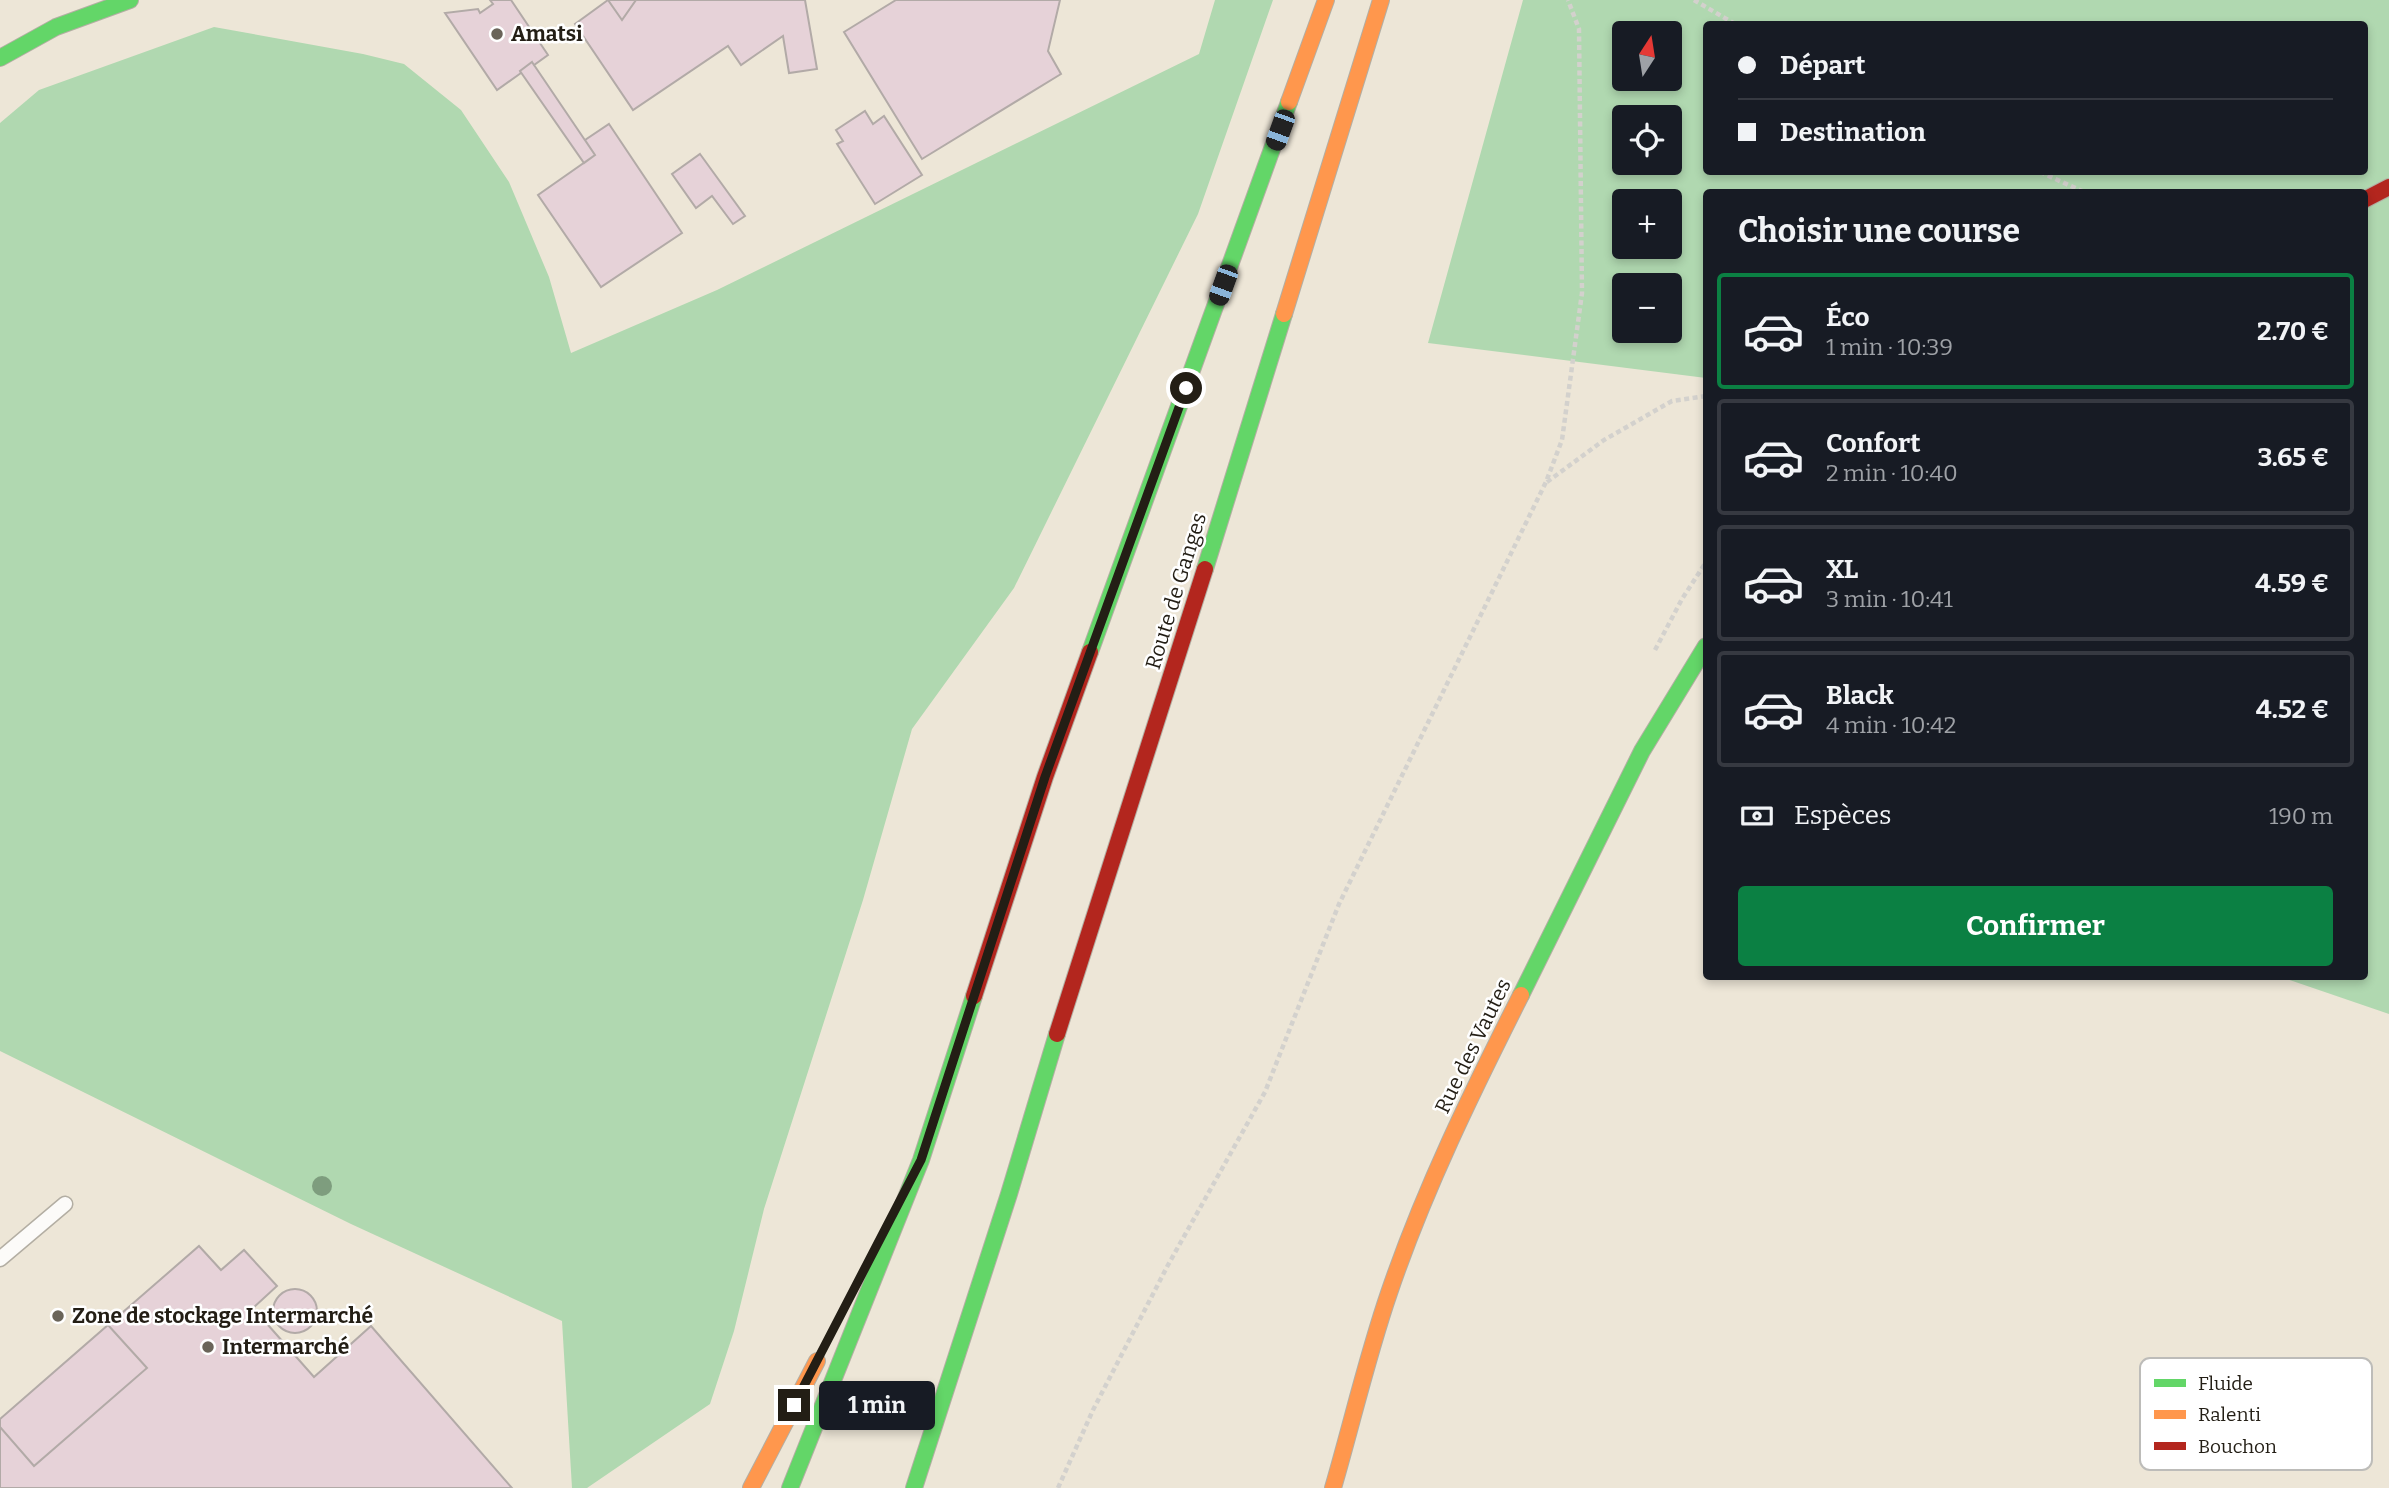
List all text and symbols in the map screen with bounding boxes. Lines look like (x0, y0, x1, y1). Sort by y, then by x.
place label: Amatsi (511, 21, 583, 47)
north arrow (1612, 21, 1682, 91)
map controls (1612, 21, 1682, 343)
marker: Amatsi (489, 26, 505, 42)
text: Départ (1780, 50, 1866, 81)
button: locate (1612, 105, 1682, 175)
car (1263, 107, 1298, 153)
text: Destination (1780, 117, 1926, 148)
button: + (1612, 189, 1682, 259)
text: Choisir une course (1738, 212, 2020, 250)
car (1206, 262, 1241, 308)
button: − (1612, 273, 1682, 343)
icon: car (1742, 300, 1805, 363)
text: Éco (1826, 302, 1869, 333)
text: 2.70 € (2257, 316, 2329, 347)
text: 1 min · 10:39 (1826, 333, 1953, 361)
route start (1170, 372, 1202, 404)
icon: car (1742, 426, 1805, 489)
text: Confort (1826, 428, 1921, 459)
text: 3.65 € (2258, 442, 2329, 473)
text: 2 min · 10:40 (1826, 459, 1958, 487)
street label: Route de Ganges (1140, 509, 1212, 673)
icon: car (1742, 552, 1805, 615)
text: XL (1826, 554, 1858, 585)
text: 4.59 € (2255, 568, 2329, 599)
text: 3 min · 10:41 (1826, 585, 1953, 613)
icon: car (1742, 678, 1805, 741)
text: Black (1826, 680, 1894, 711)
text: 4.52 € (2256, 694, 2329, 725)
text: 4 min · 10:42 (1826, 711, 1956, 739)
icon: cash (1738, 797, 1776, 835)
text: Espèces (1794, 800, 1891, 831)
text: 190 m (2269, 802, 2333, 830)
button: Confirmer (1738, 886, 2333, 966)
street label: Rue des Vautes (1429, 974, 1517, 1118)
place label: Zone de stockage Intermarché (72, 1303, 373, 1329)
marker: Zone de stockage Intermarché (50, 1308, 66, 1324)
place label: Intermarché (222, 1334, 349, 1360)
marker: Intermarché (200, 1339, 216, 1355)
legend (2140, 1358, 2372, 1470)
text: Fluide (2198, 1372, 2253, 1395)
callout: 1 min (818, 1380, 934, 1430)
route end (778, 1389, 810, 1421)
text: 1 min (848, 1391, 906, 1419)
text: Ralenti (2198, 1403, 2261, 1426)
text: Bouchon (2198, 1435, 2277, 1458)

